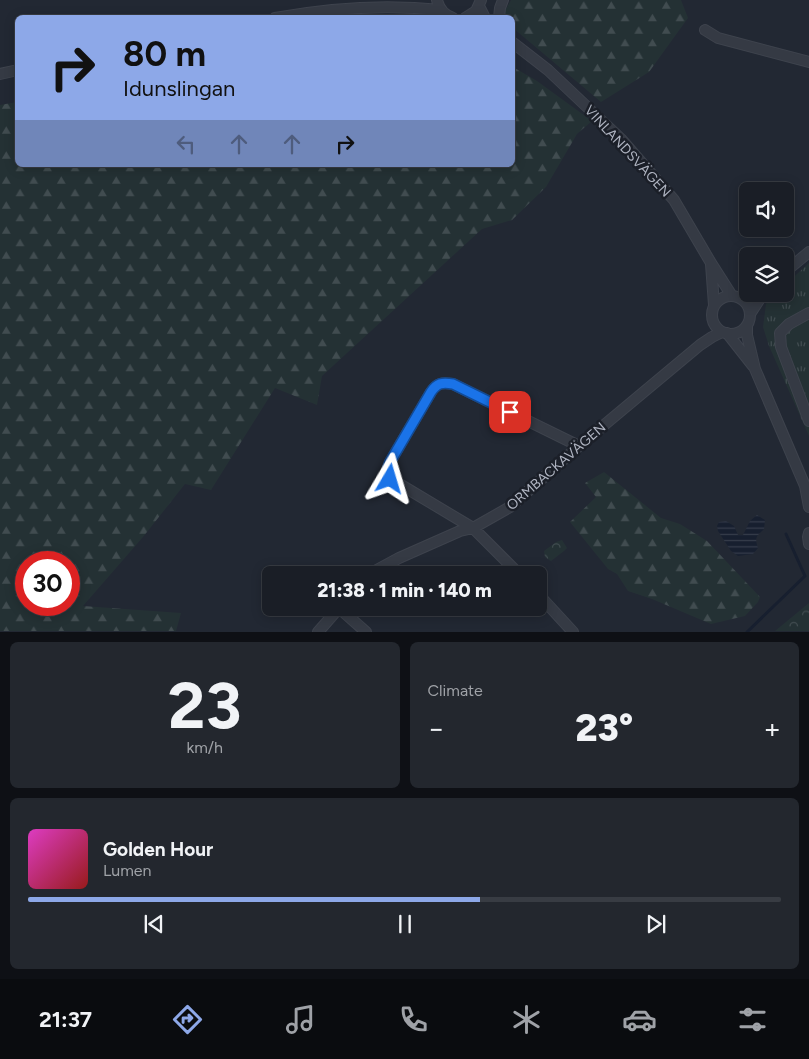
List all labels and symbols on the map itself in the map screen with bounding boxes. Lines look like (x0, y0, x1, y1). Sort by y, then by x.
street label: VINLANDSVÄGEN (581, 102, 674, 201)
pin (489, 391, 531, 433)
street label: ORMBACKAVÄGEN (503, 419, 609, 514)
position arrow (363, 452, 415, 504)
speed limit sign: 30 (15, 551, 80, 616)

